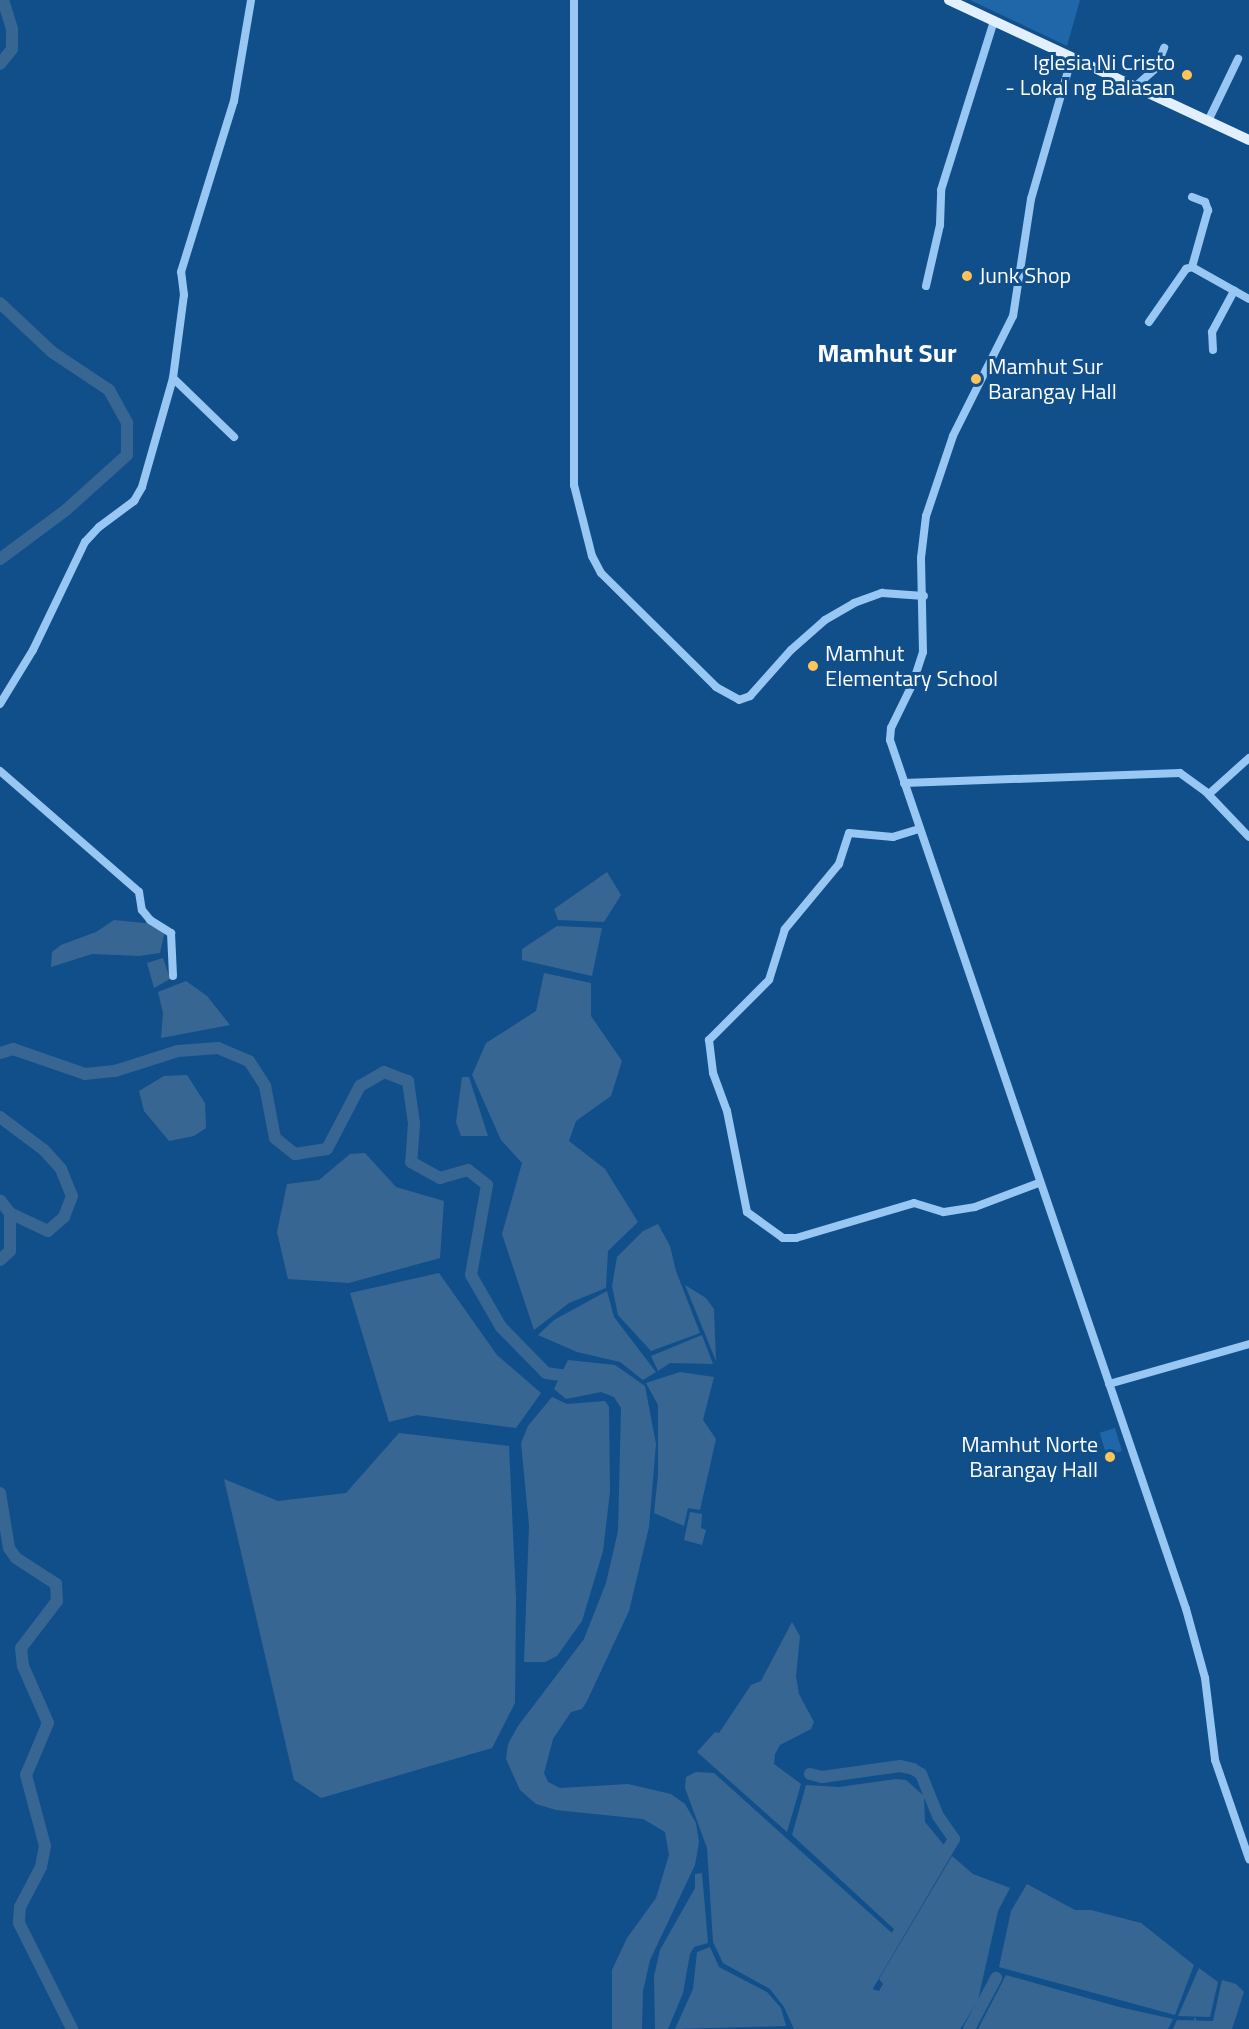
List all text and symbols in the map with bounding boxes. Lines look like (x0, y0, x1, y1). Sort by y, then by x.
place label: Iglesia Ni Cristo - Lokal ng Balasan (1005, 49, 1175, 100)
marker: Iglesia Ni Cristo - Lokal ng Balasan (1180, 68, 1194, 82)
place label: Junk Shop (979, 263, 1071, 289)
marker: Junk Shop (960, 269, 974, 283)
district label: Mamhut Sur (817, 337, 957, 369)
place label: Mamhut Sur Barangay Hall (988, 353, 1117, 404)
marker: Mamhut Sur Barangay Hall (969, 372, 983, 386)
place label: Mamhut Elementary School (825, 640, 998, 692)
marker: Mamhut Elementary School (806, 659, 820, 673)
place label: Mamhut Norte Barangay Hall (961, 1431, 1098, 1482)
marker: Mamhut Norte Barangay Hall (1103, 1450, 1117, 1464)

